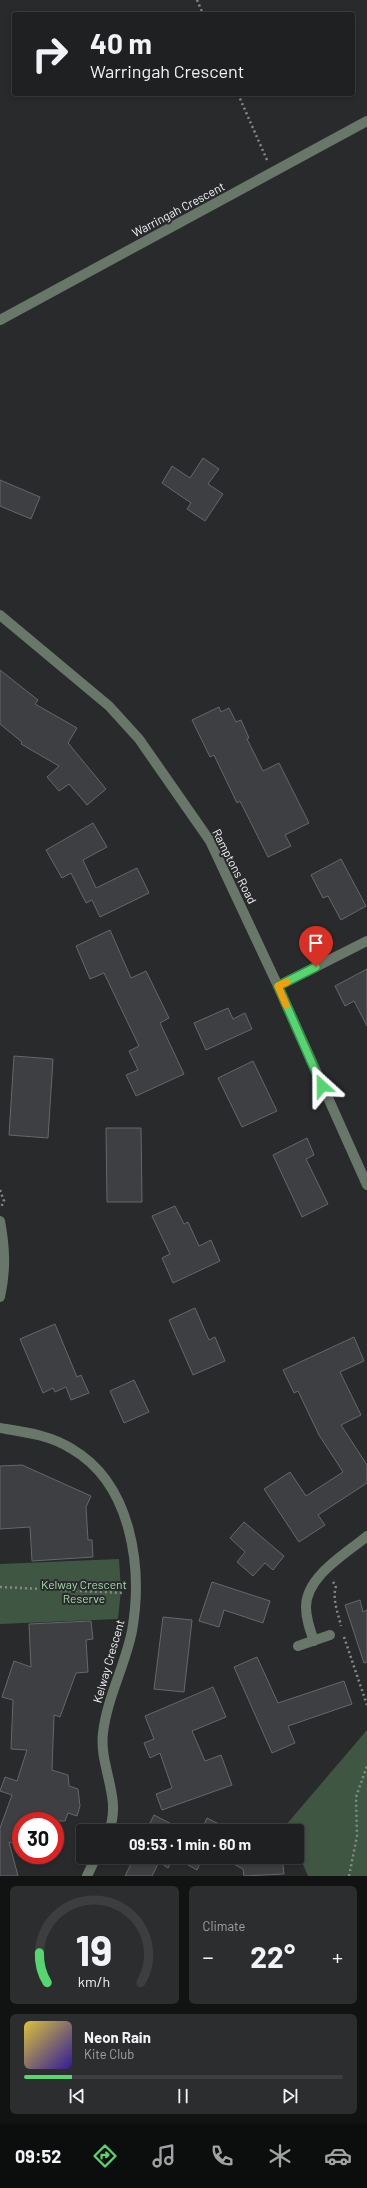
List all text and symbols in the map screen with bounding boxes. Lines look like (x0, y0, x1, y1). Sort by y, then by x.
text: 40 m (90, 26, 152, 60)
icon: right (24, 28, 76, 80)
text: Warringah Crescent (90, 60, 244, 82)
street label: Warringah Crescent (129, 179, 227, 239)
street label: Ramptons Road (210, 826, 260, 906)
pin (299, 926, 333, 967)
icon: arrive (305, 932, 327, 954)
position arrow (301, 1065, 343, 1107)
park label: Kelway Crescent Reserve (41, 1577, 127, 1605)
street label: Kelway Crescent (89, 1618, 127, 1704)
speed limit sign: 30 (12, 1812, 64, 1864)
text: 09:53 · 1 min · 60 m (129, 1835, 251, 1853)
text: Climate (203, 1918, 246, 1934)
text: 19 (76, 1924, 113, 1974)
text: 22° (250, 1938, 295, 1974)
text: − (203, 1943, 214, 1969)
text: + (332, 1943, 343, 1969)
text: km/h (78, 1973, 110, 1990)
text: Neon Rain (84, 2028, 151, 2046)
text: Kite Club (84, 2046, 134, 2062)
icon: previous (66, 2085, 88, 2107)
icon: pause (172, 2085, 194, 2107)
icon: next (279, 2085, 301, 2107)
icon: directions (91, 2142, 119, 2170)
icon: music (150, 2142, 178, 2170)
icon: phone (208, 2142, 236, 2170)
icon: climate (266, 2142, 294, 2170)
icon: car (324, 2142, 352, 2170)
text: 09:52 (15, 2145, 61, 2167)

